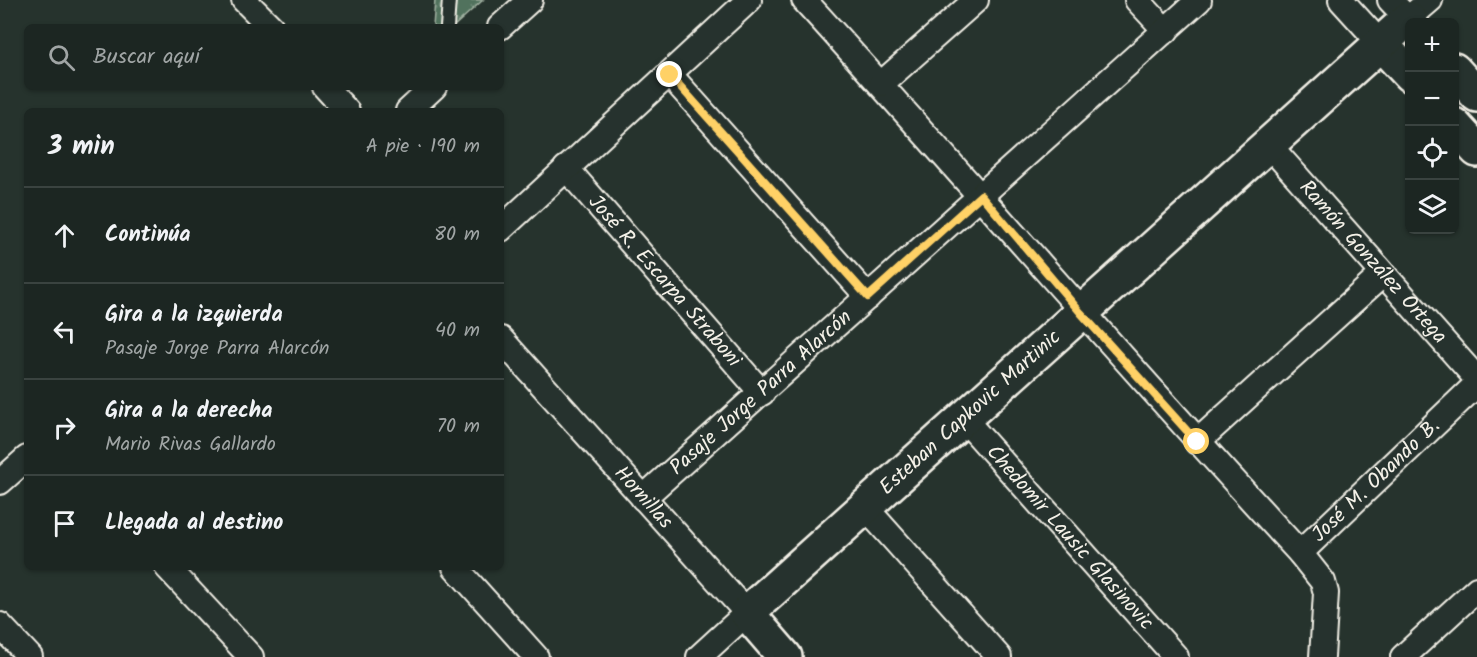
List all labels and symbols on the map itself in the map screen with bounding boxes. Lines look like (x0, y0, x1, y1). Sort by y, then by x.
route end (656, 61, 682, 87)
street label: Ramón González Ortega (1291, 173, 1455, 352)
street label: José R. Escarpa Straboni (580, 187, 750, 376)
street label: Pasaje Jorge Parra Alarcón (662, 302, 859, 484)
street label: Esteban Capkovic Martinic (872, 322, 1068, 503)
street label: José M. Obando B. (1304, 411, 1448, 550)
route start (1183, 428, 1209, 454)
street label: Chedomir Lausic Glasinovic (978, 437, 1162, 638)
street label: Hornillas (606, 458, 681, 537)

